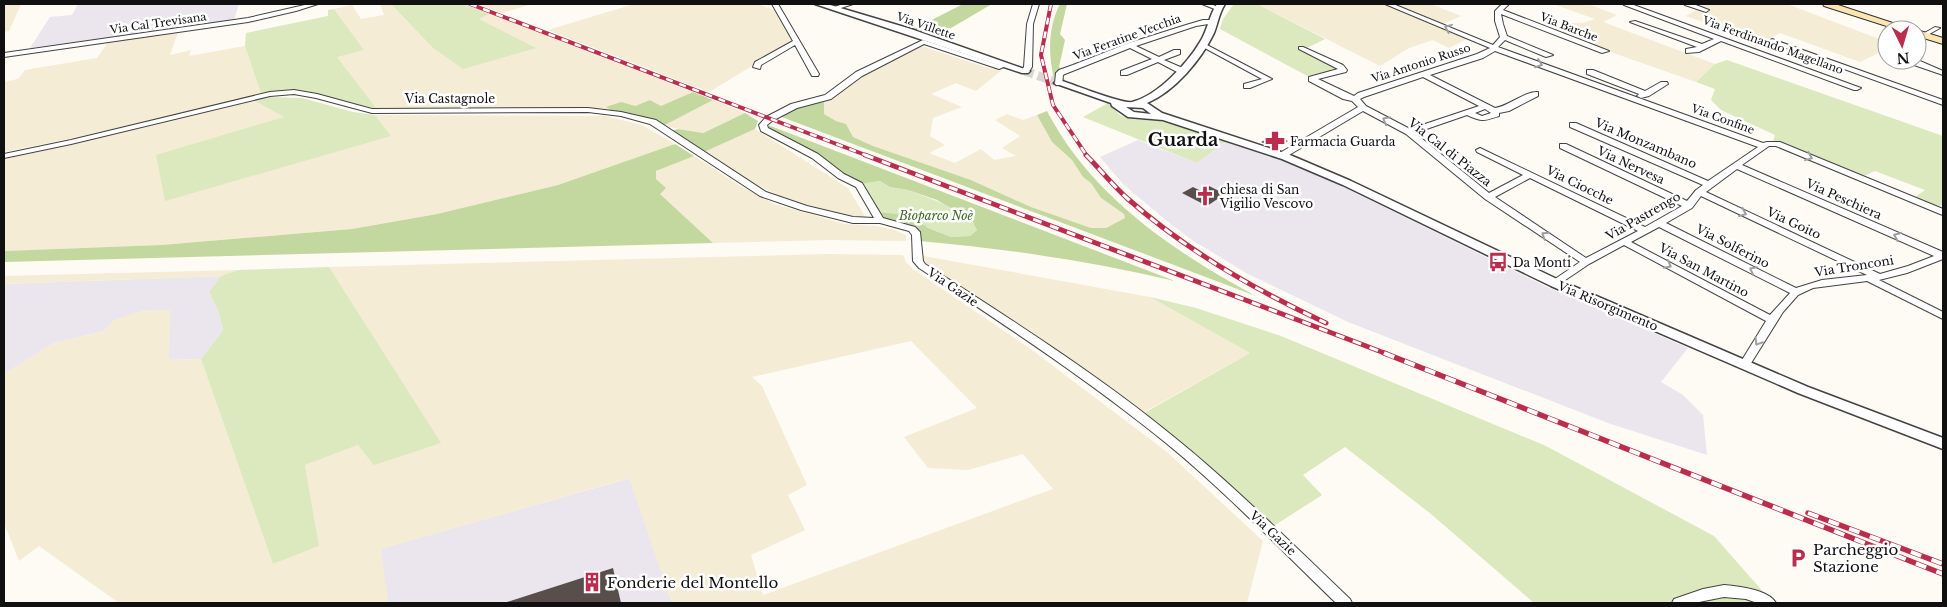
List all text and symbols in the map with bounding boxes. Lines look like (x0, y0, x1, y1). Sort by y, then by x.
street label: Via Cal Trevisana (108, 9, 208, 37)
street label: Via Villette (894, 9, 957, 43)
street label: Via Barche (1537, 9, 1600, 44)
street label: Via Feratine Vecchia (1070, 11, 1184, 63)
street label: Via Ferdinando Magellano (1700, 13, 1845, 77)
north arrow (1877, 20, 1927, 70)
one-way arrow (1444, 24, 1453, 35)
street label: Via Antonio Russo (1369, 40, 1472, 86)
text: N (1896, 48, 1910, 67)
one-way arrow (1534, 58, 1543, 68)
street label: Via Castagnole (404, 91, 495, 106)
street label: Via Confine (1689, 101, 1756, 137)
street label: Via Cal di Piazza (1405, 114, 1495, 189)
street label: Via Monzambano (1592, 114, 1699, 171)
one-way arrow (1382, 116, 1391, 126)
district label: Guarda (1148, 129, 1219, 151)
pharmacy icon: Farmacia Guarda (1264, 130, 1286, 152)
place label: Farmacia Guarda (1290, 134, 1396, 149)
street label: Via Nervesa (1594, 142, 1667, 187)
one-way arrow (1804, 151, 1813, 161)
street label: Via Ciocche (1543, 162, 1616, 208)
street label: Via Peschiera (1803, 175, 1885, 223)
place label: chiesa di San Vigilio Vescovo (1219, 182, 1313, 211)
church icon: chiesa di San Vigilio Vescovo (1194, 185, 1216, 207)
street label: Via Pastrengo (1602, 188, 1683, 244)
street label: Via Goito (1764, 203, 1824, 242)
one-way arrow (1738, 207, 1747, 218)
park label: Bioparco Noè (898, 208, 973, 223)
street label: Via Solferino (1693, 221, 1772, 271)
one-way arrow (1893, 231, 1902, 242)
one-way arrow (1541, 232, 1550, 242)
street label: Via San Martino (1656, 240, 1752, 300)
bus stop icon: Da Monti (1487, 251, 1509, 273)
street label: Via Tronconi (1812, 252, 1895, 280)
place label: Da Monti (1513, 255, 1571, 270)
one-way arrow (1663, 259, 1672, 269)
street label: Via Gazie (924, 264, 981, 310)
one-way arrow (1749, 266, 1758, 276)
street label: Via Risorgimento (1555, 278, 1661, 334)
one-way arrow (1755, 336, 1765, 345)
street label: Via Gazie (1246, 507, 1299, 558)
place label: Parcheggio Stazione (1813, 540, 1898, 576)
parking icon: Parcheggio Stazione (1787, 547, 1809, 569)
building icon: Fonderie del Montello (581, 571, 603, 593)
place label: Fonderie del Montello (607, 573, 778, 592)

